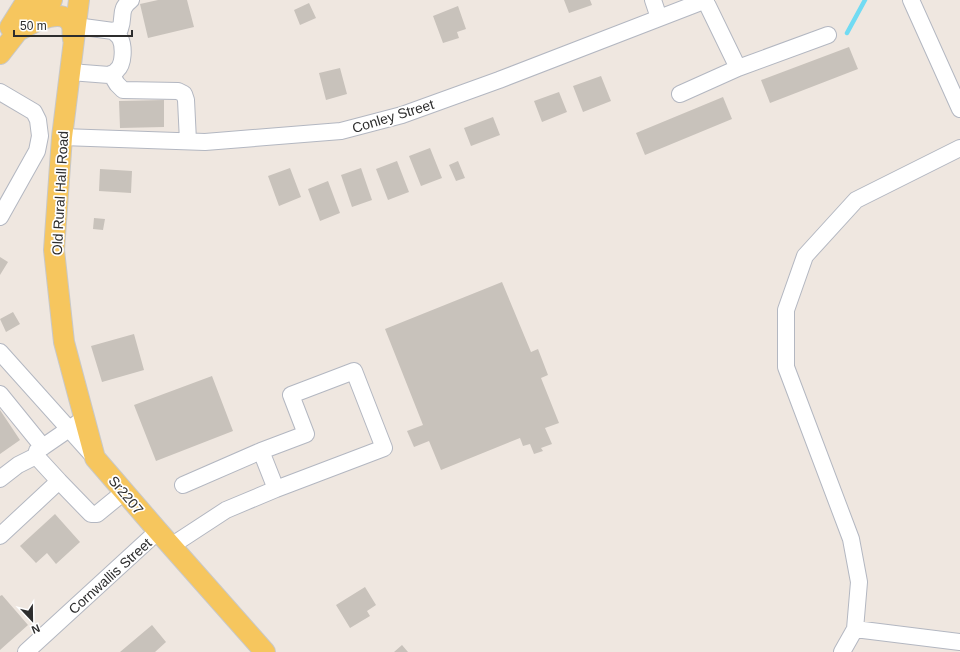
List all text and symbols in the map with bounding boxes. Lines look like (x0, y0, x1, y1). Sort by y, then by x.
scale bar (14, 12, 132, 38)
text: 50 m (20, 19, 47, 33)
street label: Conley Street (350, 96, 436, 136)
street label: Old Rural Hall Road (49, 130, 71, 256)
street label: Sr2207 (105, 473, 147, 518)
street label: Cornwallis Street (65, 535, 155, 617)
north arrow (12, 600, 52, 640)
text: N (30, 622, 42, 636)

